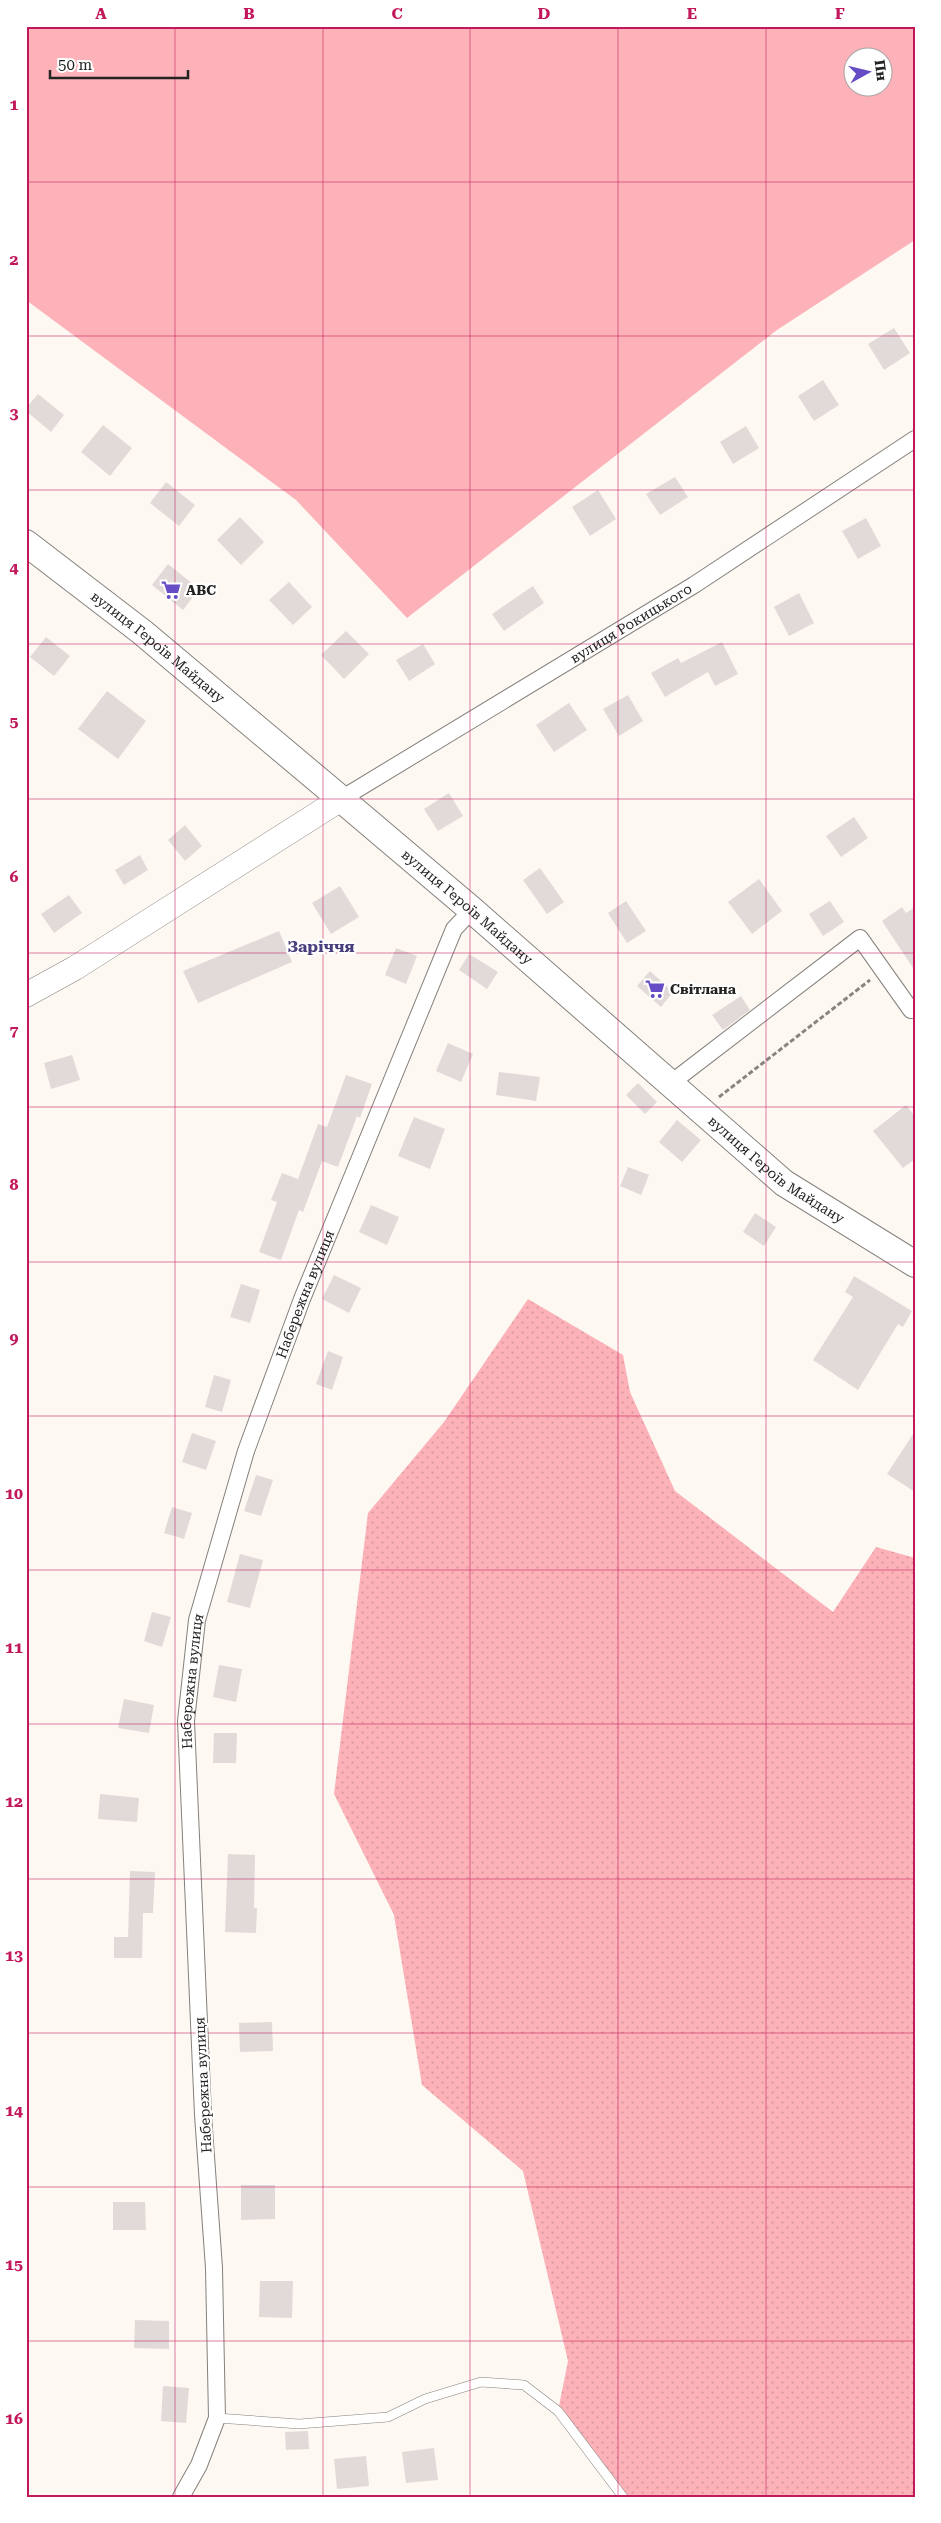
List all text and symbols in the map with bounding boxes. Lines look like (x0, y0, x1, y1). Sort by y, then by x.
text: A (95, 4, 107, 23)
text: B (243, 4, 255, 23)
text: C (391, 4, 403, 23)
text: D (538, 4, 551, 23)
text: E (687, 4, 697, 23)
text: F (835, 4, 845, 23)
scale bar (50, 48, 188, 80)
north arrow (844, 48, 894, 98)
text: 50 m (58, 56, 93, 74)
text: Пн (871, 59, 890, 82)
text: 1 (10, 95, 19, 114)
text: 2 (10, 250, 19, 269)
text: 3 (10, 404, 19, 423)
text: 4 (10, 558, 19, 577)
supermarket icon: ABC (160, 579, 182, 601)
street label: вулиця Рокицького (567, 580, 695, 666)
place label: ABC (186, 582, 216, 598)
street label: вулиця Героїв Майдану (88, 588, 229, 706)
text: 5 (10, 712, 19, 731)
street label: вулиця Героїв Майдану (399, 846, 537, 968)
text: 6 (10, 867, 19, 886)
district label: Заріччя (287, 937, 355, 956)
supermarket icon: Світлана (644, 978, 666, 1000)
place label: Світлана (670, 981, 737, 997)
text: 7 (10, 1021, 19, 1040)
street label: вулиця Героїв Майдану (705, 1112, 848, 1227)
text: 8 (10, 1175, 19, 1194)
street label: Набережна вулиця (273, 1228, 337, 1360)
text: 9 (10, 1329, 19, 1348)
text: 10 (5, 1484, 23, 1503)
street label: Набережна вулиця (178, 1611, 207, 1749)
text: 11 (5, 1638, 23, 1657)
text: 12 (5, 1792, 23, 1811)
text: 13 (5, 1946, 23, 1965)
street label: Набережна вулиця (191, 2017, 215, 2153)
text: 14 (5, 2101, 23, 2120)
text: 15 (5, 2255, 23, 2274)
text: 16 (5, 2409, 23, 2428)

